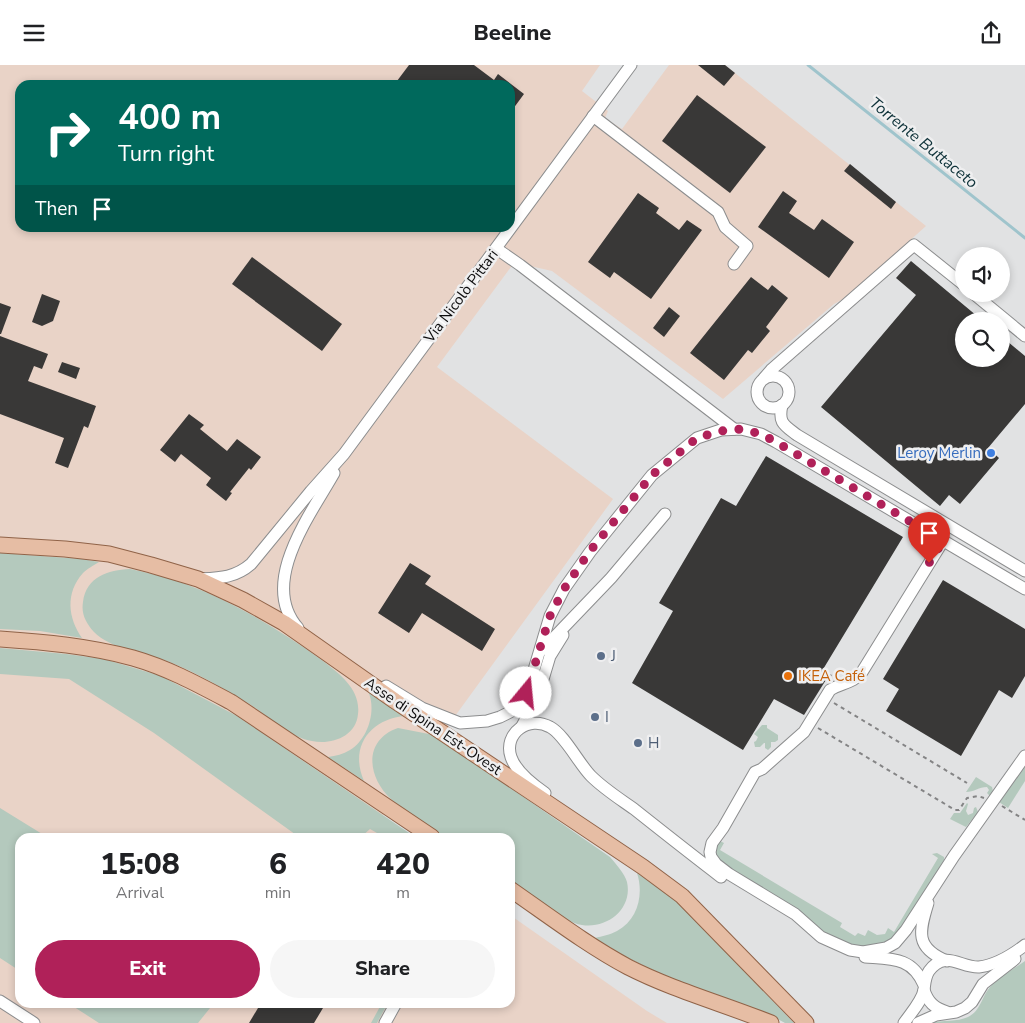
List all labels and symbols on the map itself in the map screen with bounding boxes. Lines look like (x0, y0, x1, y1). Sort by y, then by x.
water label: Torrente Buttaceto (864, 92, 982, 194)
street label: Via Nicolò Pittari (419, 245, 503, 348)
place label: Leroy Merlin (897, 443, 981, 463)
marker: Leroy Merlin (985, 447, 997, 459)
pin (908, 512, 950, 563)
place label: J (610, 646, 616, 666)
marker: J (595, 650, 607, 662)
position arrow (499, 666, 551, 718)
place label: IKEA Café (798, 666, 865, 686)
marker: IKEA Café (782, 670, 794, 682)
street label: Asse di Spina Est-Ovest (360, 673, 506, 780)
place label: I (605, 707, 609, 727)
marker: I (589, 711, 601, 723)
place label: H (648, 733, 659, 753)
marker: H (632, 737, 644, 749)

